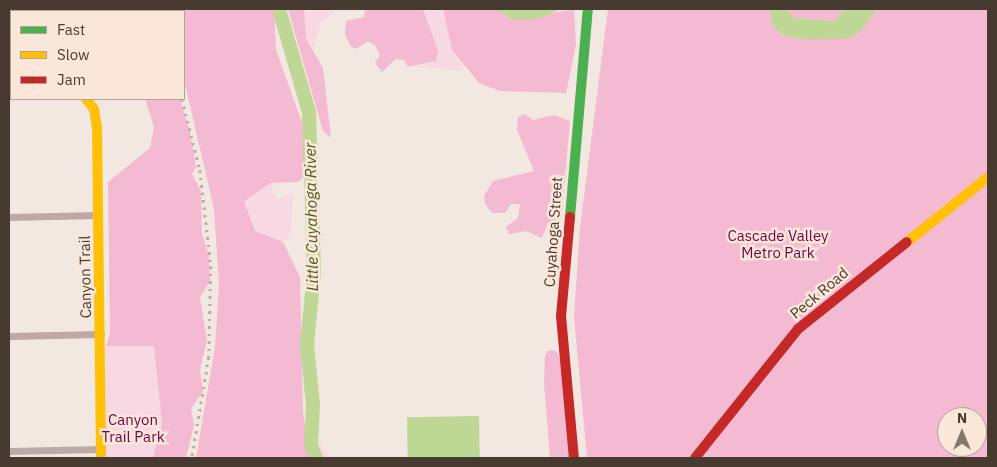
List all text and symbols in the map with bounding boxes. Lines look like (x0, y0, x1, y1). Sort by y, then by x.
legend (10, 10, 185, 100)
text: Fast (57, 20, 85, 39)
text: Slow (57, 45, 90, 64)
text: Jam (57, 70, 86, 89)
water label: Little Cuyahoga River (300, 142, 322, 292)
street label: Cuyahoga Street (540, 176, 566, 288)
park label: Cascade Valley Metro Park (727, 226, 829, 261)
street label: Canyon Trail (75, 235, 95, 319)
street label: Peck Road (786, 263, 852, 323)
north arrow (937, 407, 987, 457)
text: N (957, 409, 967, 427)
park label: Canyon Trail Park (101, 410, 165, 445)

